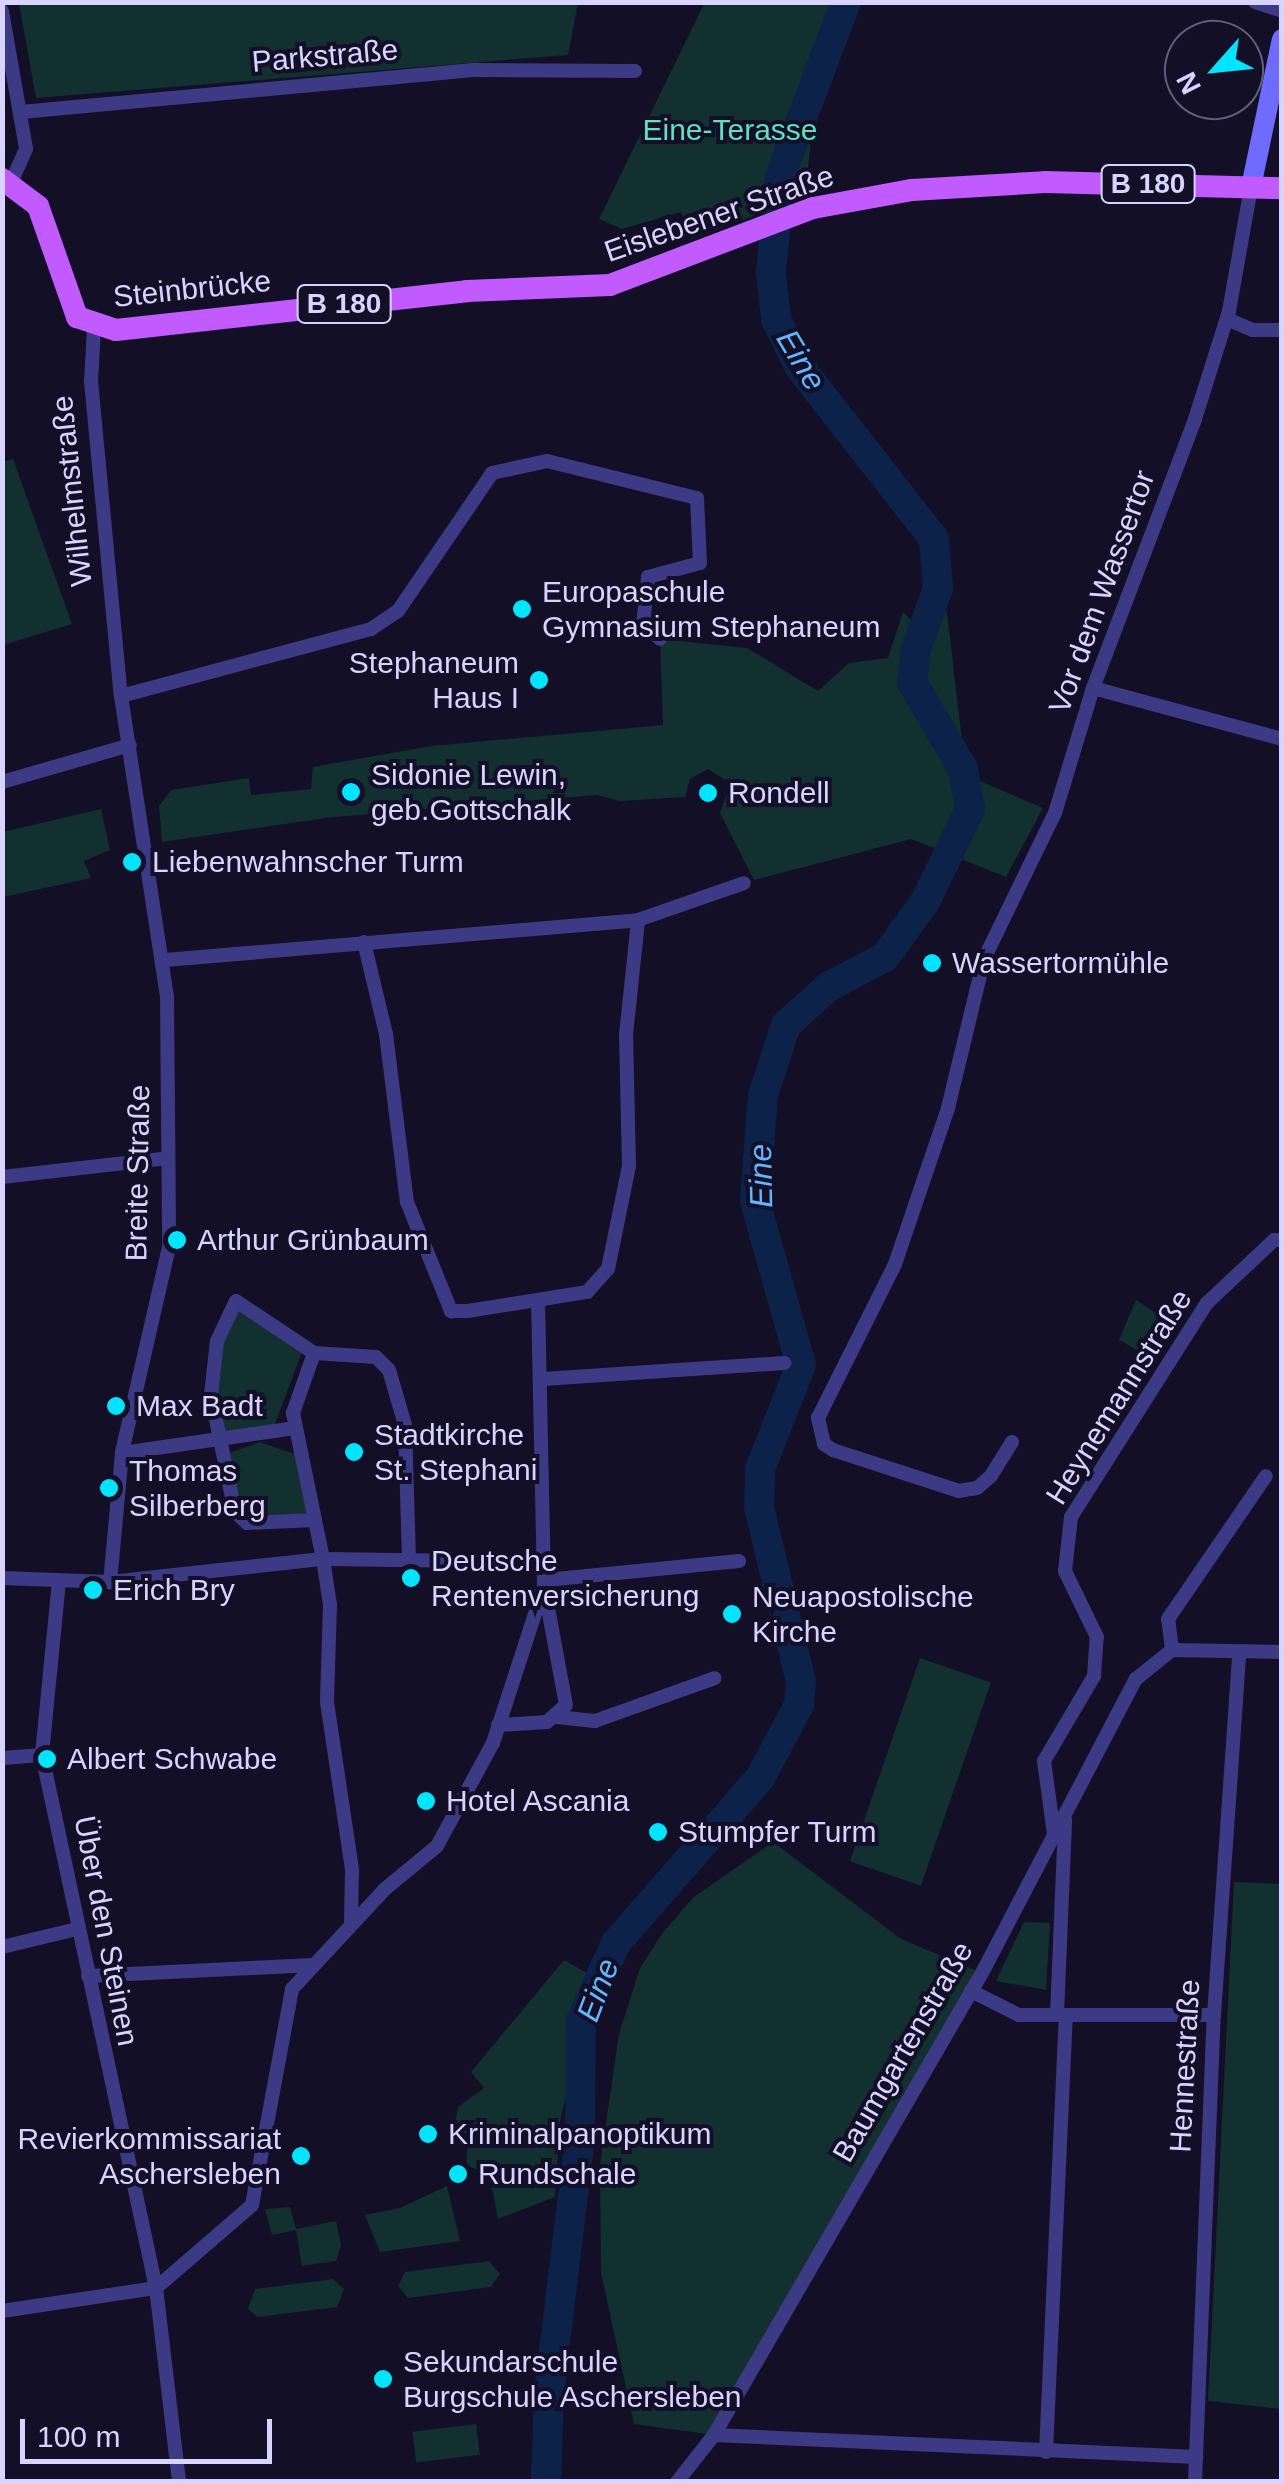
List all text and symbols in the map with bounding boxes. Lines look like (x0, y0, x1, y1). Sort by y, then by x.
north arrow (1164, 20, 1264, 120)
street label: Parkstraße (250, 32, 400, 80)
text: N (1170, 67, 1207, 99)
park label: Eine-Terasse (642, 112, 818, 148)
street label: Eislebener Straße (600, 158, 838, 270)
road number: B 180 (1100, 161, 1196, 207)
street label: Steinbrücke (111, 263, 273, 315)
road number: B 180 (296, 281, 392, 327)
water label: Eine (768, 323, 834, 397)
street label: Wilhelmstraße (44, 394, 100, 588)
street label: Vor dem Wassertor (1041, 466, 1163, 718)
place label: Europaschule Gymnasium Stephaneum (542, 574, 880, 644)
marker: Europaschule Gymnasium Stephaneum (511, 598, 533, 620)
place label: Stephaneum Haus I (349, 645, 519, 716)
marker: Stephaneum Haus I (528, 669, 550, 691)
place label: Sidonie Lewin, geb.Gottschalk (371, 757, 571, 828)
place label: Rondell (728, 775, 830, 811)
marker: Sidonie Lewin, geb.Gottschalk (340, 781, 362, 803)
marker: Rondell (697, 782, 719, 804)
place label: Liebenwahnscher Turm (152, 844, 464, 880)
marker: Liebenwahnscher Turm (121, 851, 143, 873)
place label: Wassertormühle (952, 945, 1169, 981)
marker: Wassertormühle (921, 952, 943, 974)
street label: Breite Straße (118, 1084, 158, 1262)
water label: Eine (741, 1144, 781, 1208)
place label: Arthur Grünbaum (197, 1222, 429, 1258)
marker: Arthur Grünbaum (166, 1229, 188, 1251)
street label: Heynemannstraße (1038, 1283, 1200, 1511)
place label: Max Badt (136, 1388, 263, 1424)
marker: Max Badt (105, 1395, 127, 1417)
place label: Stadtkirche St. Stephani (374, 1417, 537, 1488)
marker: Stadtkirche St. Stephani (343, 1441, 365, 1463)
place label: Thomas Silberberg (129, 1453, 266, 1524)
marker: Thomas Silberberg (98, 1477, 120, 1499)
place label: Deutsche Rentenversicherung (431, 1543, 699, 1614)
marker: Deutsche Rentenversicherung (400, 1567, 422, 1589)
place label: Erich Bry (113, 1572, 235, 1608)
marker: Erich Bry (82, 1579, 104, 1601)
place label: Neuapostolische Kirche (752, 1579, 974, 1650)
marker: Neuapostolische Kirche (721, 1603, 743, 1625)
place label: Albert Schwabe (67, 1741, 277, 1777)
marker: Albert Schwabe (36, 1748, 58, 1770)
place label: Hotel Ascania (446, 1783, 631, 1819)
marker: Hotel Ascania (415, 1790, 437, 1812)
street label: Über den Steinen (66, 1813, 146, 2049)
place label: Stumpfer Turm (678, 1814, 877, 1850)
marker: Stumpfer Turm (647, 1821, 669, 1843)
street label: Baumgartenstraße (825, 1935, 981, 2169)
water label: Eine (569, 1953, 627, 2027)
street label: Hennestraße (1162, 1978, 1208, 2154)
place label: Kriminalpanoptikum (448, 2116, 711, 2152)
place label: Revierkommissariat Aschersleben (18, 2121, 281, 2192)
marker: Kriminalpanoptikum (417, 2123, 439, 2145)
marker: Revierkommissariat Aschersleben (290, 2145, 312, 2167)
place label: Rundschale (478, 2156, 636, 2192)
marker: Rundschale (447, 2163, 469, 2185)
place label: Sekundarschule Burgschule Aschersleben (403, 2344, 743, 2414)
marker: Sekundarschule Burgschule Aschersleben (372, 2368, 394, 2390)
scale bar (25, 2399, 278, 2461)
text: 100 m (37, 2420, 120, 2453)

